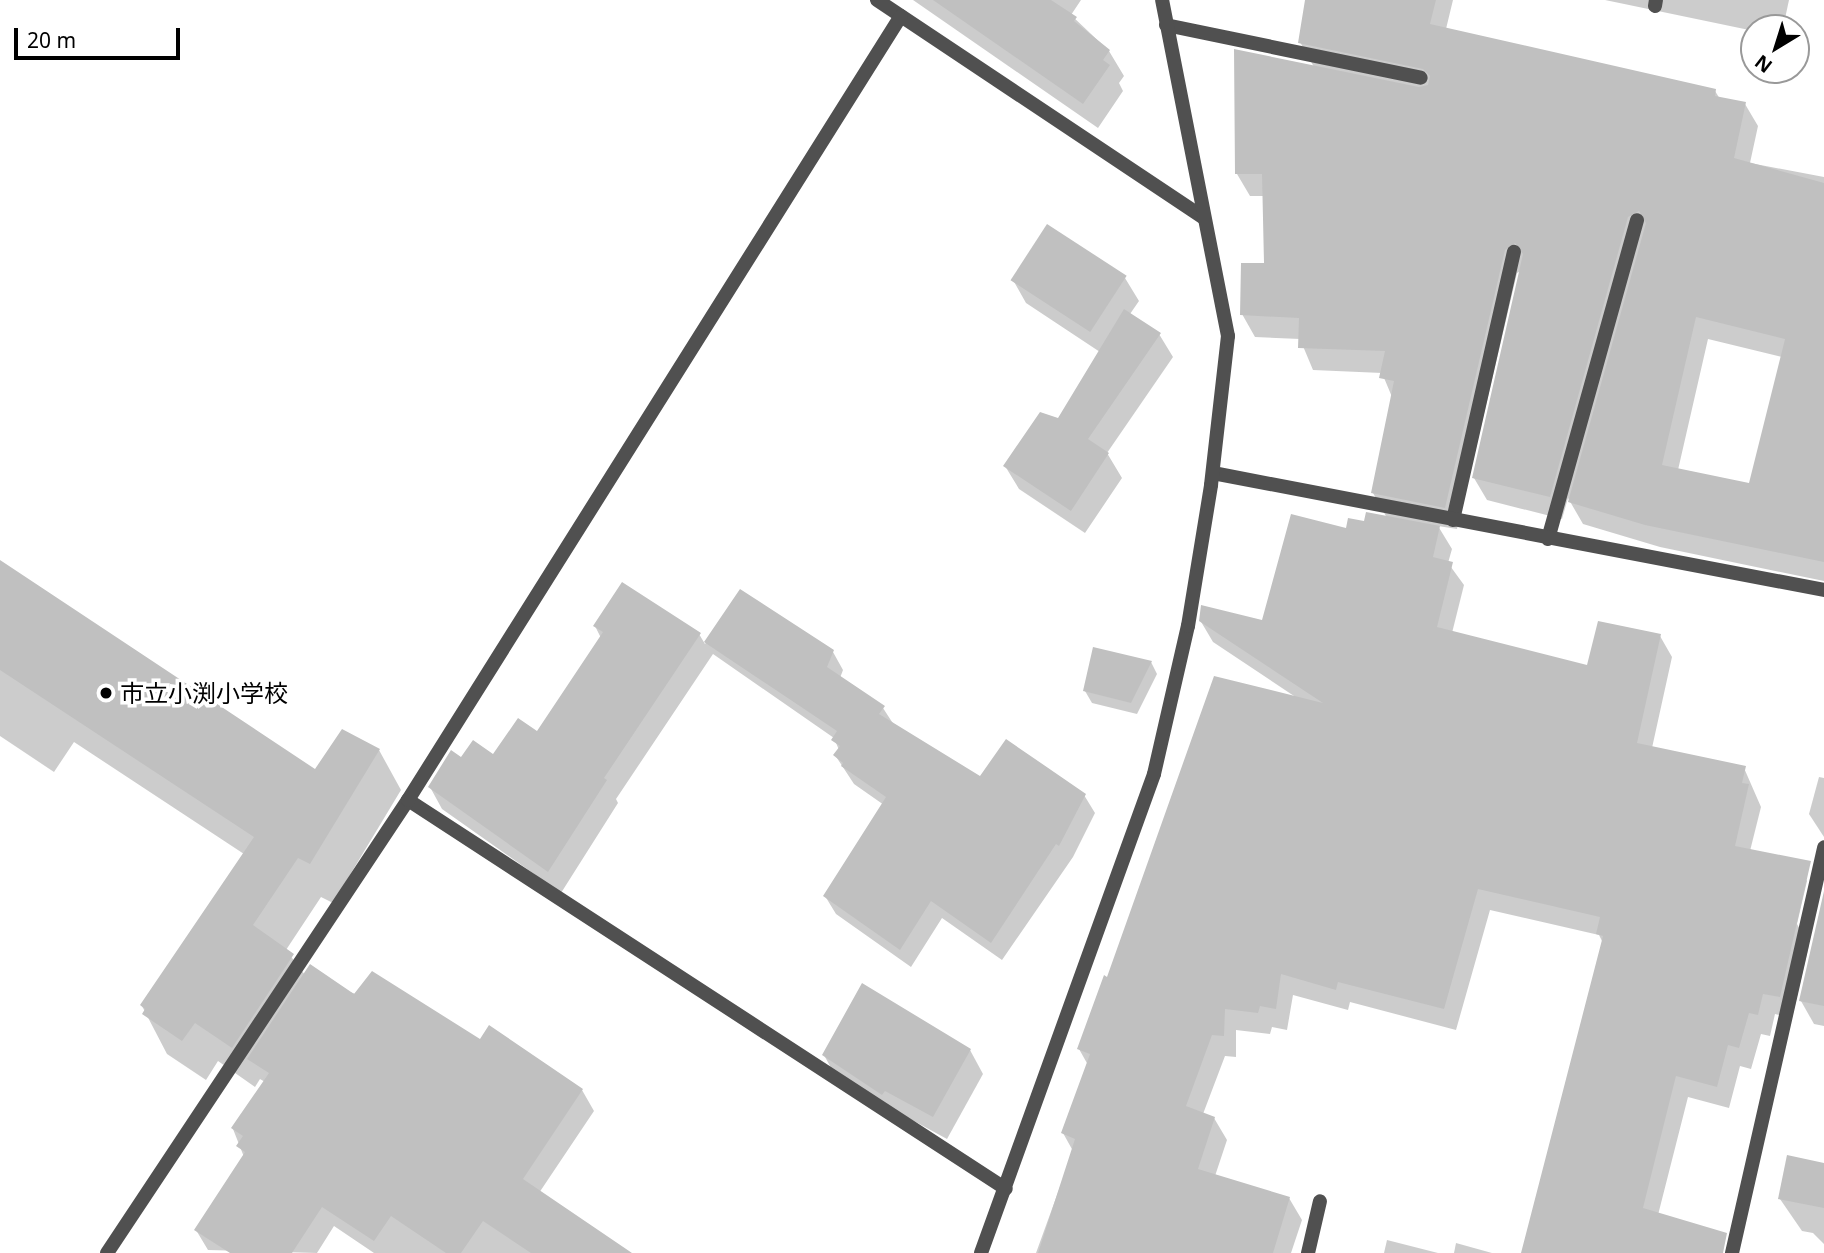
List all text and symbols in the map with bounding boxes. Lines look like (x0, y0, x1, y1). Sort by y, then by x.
scale bar (18, 14, 184, 58)
north arrow (1740, 14, 1810, 84)
text: 20 m (27, 26, 76, 54)
text: N (1749, 49, 1777, 79)
place label: 市立小渕小学校 (120, 679, 288, 707)
marker: 市立小渕小学校 (98, 685, 114, 701)

